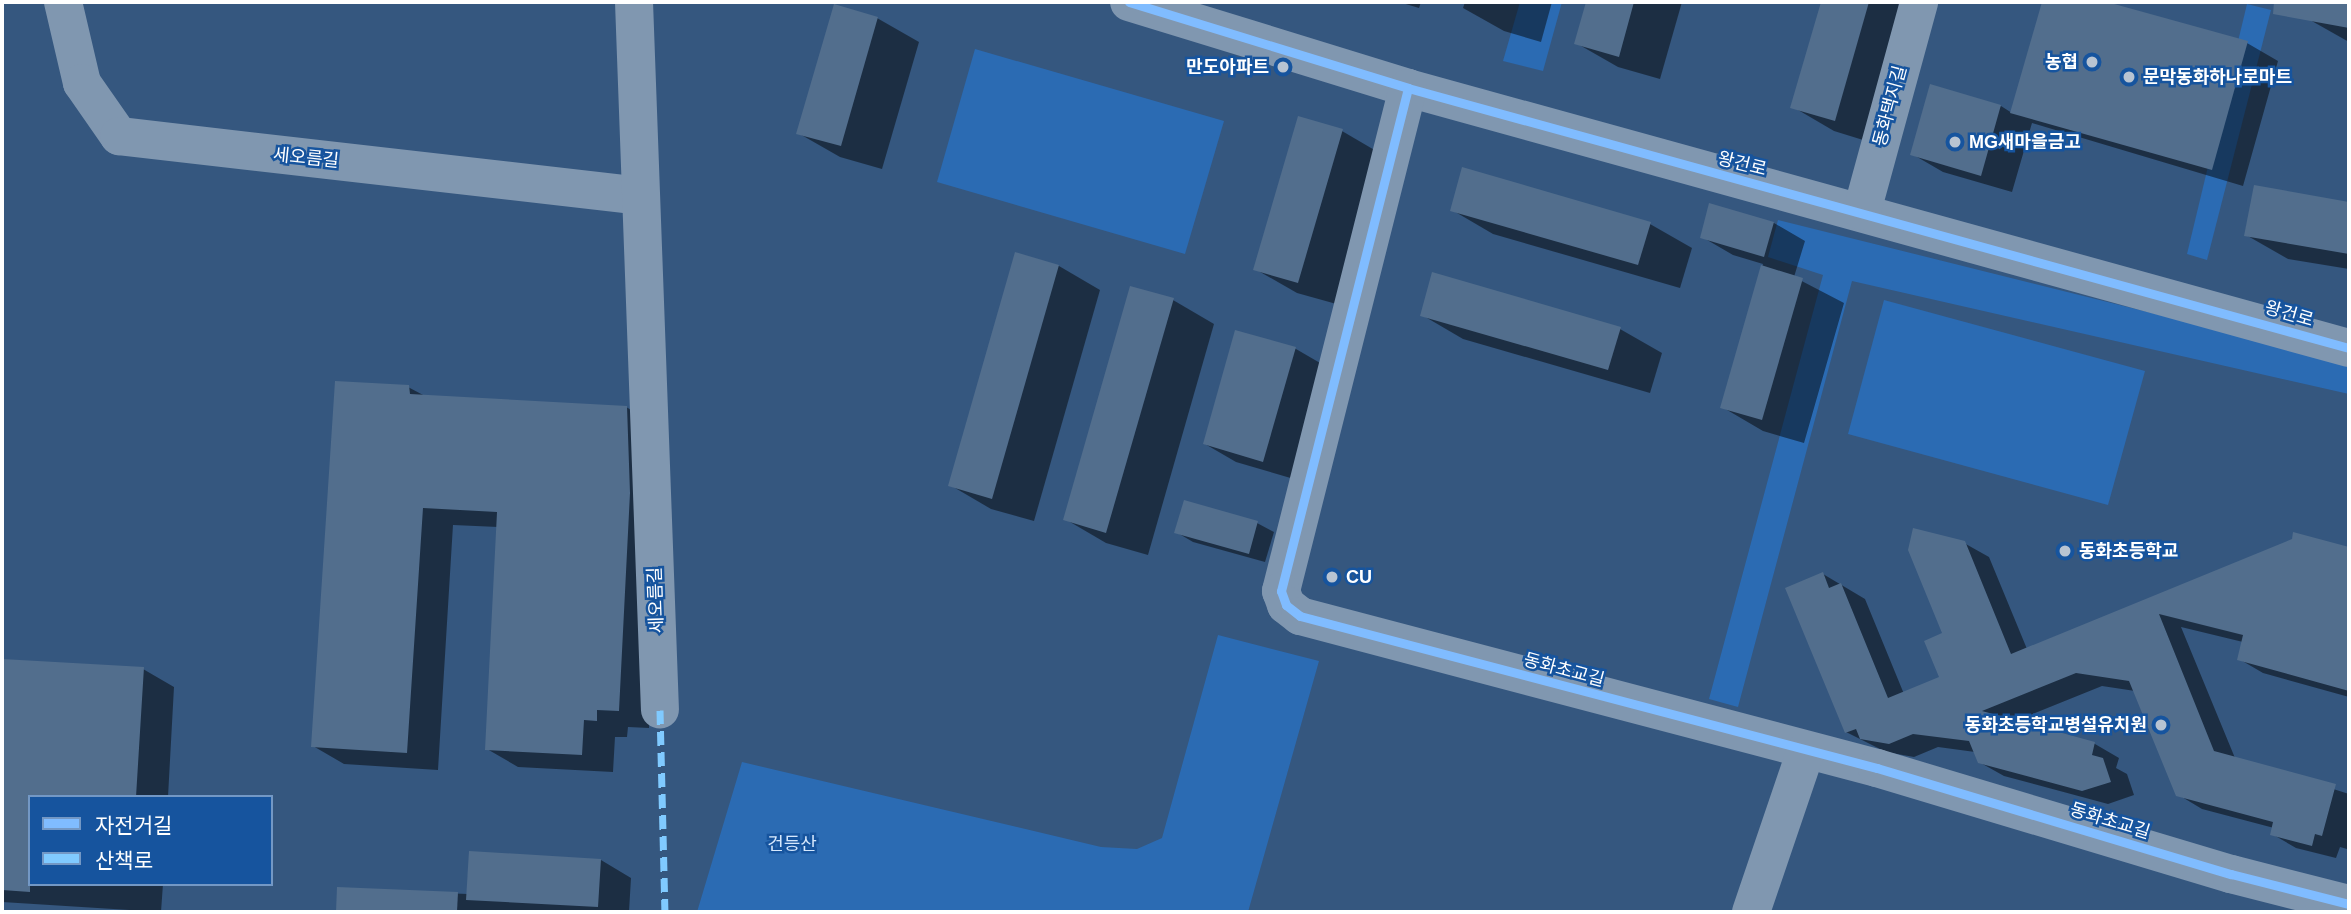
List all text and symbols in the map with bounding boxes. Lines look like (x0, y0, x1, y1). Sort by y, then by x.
place label: 농협 (2045, 51, 2078, 73)
marker: 농협 (2084, 54, 2100, 70)
place label: 만도아파트 (1186, 56, 1269, 78)
marker: 만도아파트 (1275, 59, 1291, 75)
street label: 동화택지길 (1869, 63, 1911, 149)
place label: 문막동화하나로마트 (2143, 66, 2292, 88)
marker: 문막동화하나로마트 (2121, 69, 2137, 85)
place label: MG새마을금고 (1969, 131, 2081, 153)
marker: MG새마을금고 (1947, 134, 1963, 150)
street label: 세오름길 (272, 144, 340, 172)
street label: 왕건로 (1715, 148, 1769, 180)
street label: 왕건로 (2262, 297, 2316, 331)
place label: 동화초등학교 (2079, 540, 2178, 562)
marker: 동화초등학교 (2057, 543, 2073, 559)
place label: CU (1346, 566, 1372, 588)
street label: 세오름길 (644, 567, 668, 633)
marker: CU (1324, 569, 1340, 585)
street label: 동화초교길 (1521, 649, 1607, 691)
place label: 동화초등학교병설유치원 (1965, 714, 2147, 736)
marker: 동화초등학교병설유치원 (2153, 717, 2169, 733)
legend (28, 795, 273, 886)
street label: 동화초교길 (2067, 799, 2153, 843)
text: 자전거길 (95, 814, 172, 837)
park label: 건등산 (767, 833, 817, 855)
text: 산책로 (95, 849, 153, 872)

